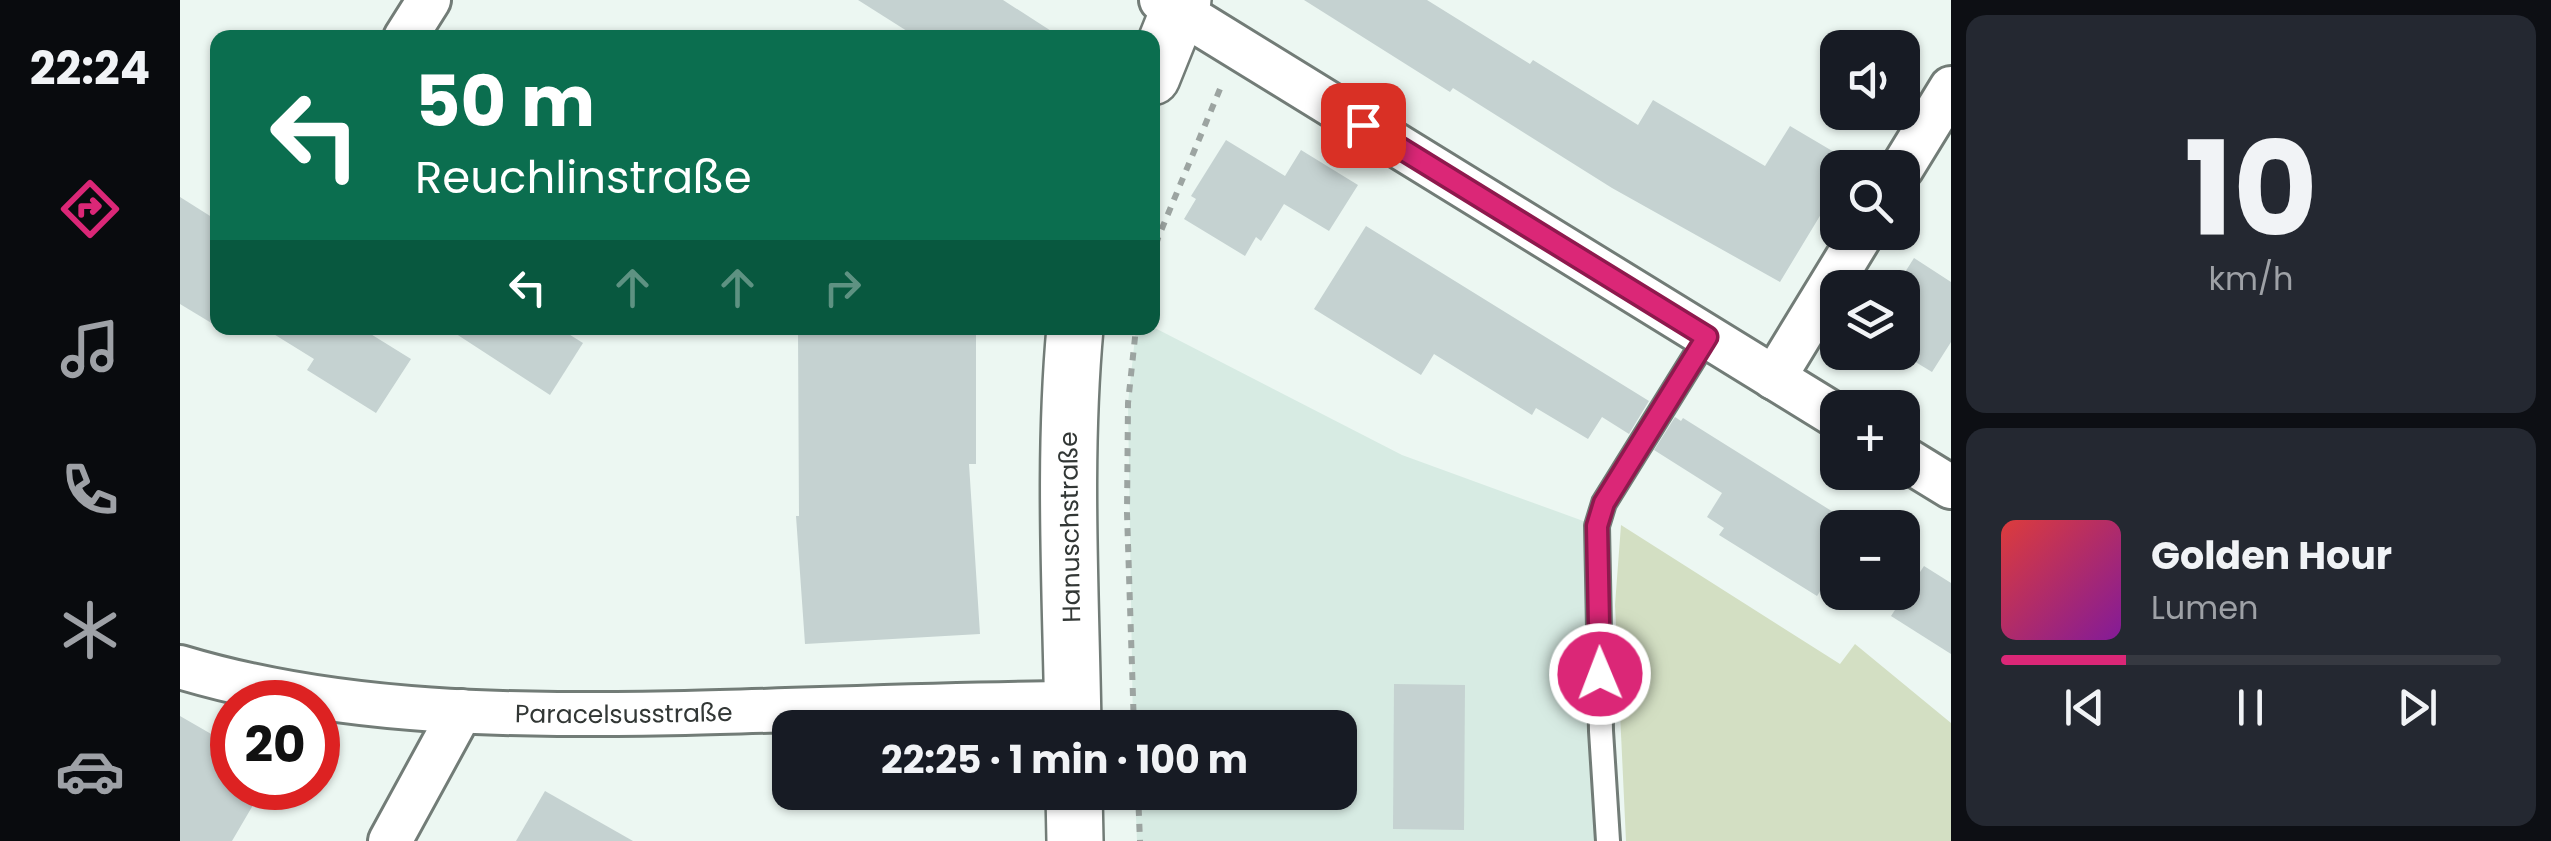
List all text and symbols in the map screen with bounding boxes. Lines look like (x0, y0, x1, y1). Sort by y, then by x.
map controls (1820, 30, 1920, 610)
button: sound (1820, 30, 1920, 130)
text: 22:24 (30, 37, 150, 100)
text: 50 m (415, 52, 595, 151)
icon: left (250, 70, 380, 200)
pin (1321, 83, 1406, 168)
icon: arrive (1336, 98, 1391, 153)
text: 10 (2184, 98, 2318, 281)
text: Reuchlinstraße (415, 146, 752, 209)
button: search (1820, 150, 1920, 250)
icon: directions (55, 174, 125, 244)
text: km/h (2208, 256, 2294, 301)
icon: left (500, 260, 555, 315)
icon: ahead (605, 260, 660, 315)
icon: ahead (710, 260, 765, 315)
icon: right (815, 260, 870, 315)
button: layers (1820, 270, 1920, 370)
icon: music (55, 314, 125, 384)
button: + (1820, 390, 1920, 490)
street label: Hanuschstraße (1051, 431, 1089, 623)
icon: phone (55, 455, 125, 525)
button: − (1820, 510, 1920, 610)
text: Golden Hour (2151, 529, 2392, 582)
text: Lumen (2151, 585, 2259, 630)
icon: climate (55, 595, 125, 665)
position arrow (1548, 622, 1652, 726)
speed limit sign: 20 (210, 680, 340, 810)
icon: previous (2057, 680, 2112, 735)
icon: pause (2223, 680, 2278, 735)
icon: next (2390, 680, 2445, 735)
street label: Paracelsusstraße (515, 694, 733, 732)
text: 22:25 · 1 min · 100 m (881, 733, 1248, 786)
icon: car (55, 736, 125, 806)

